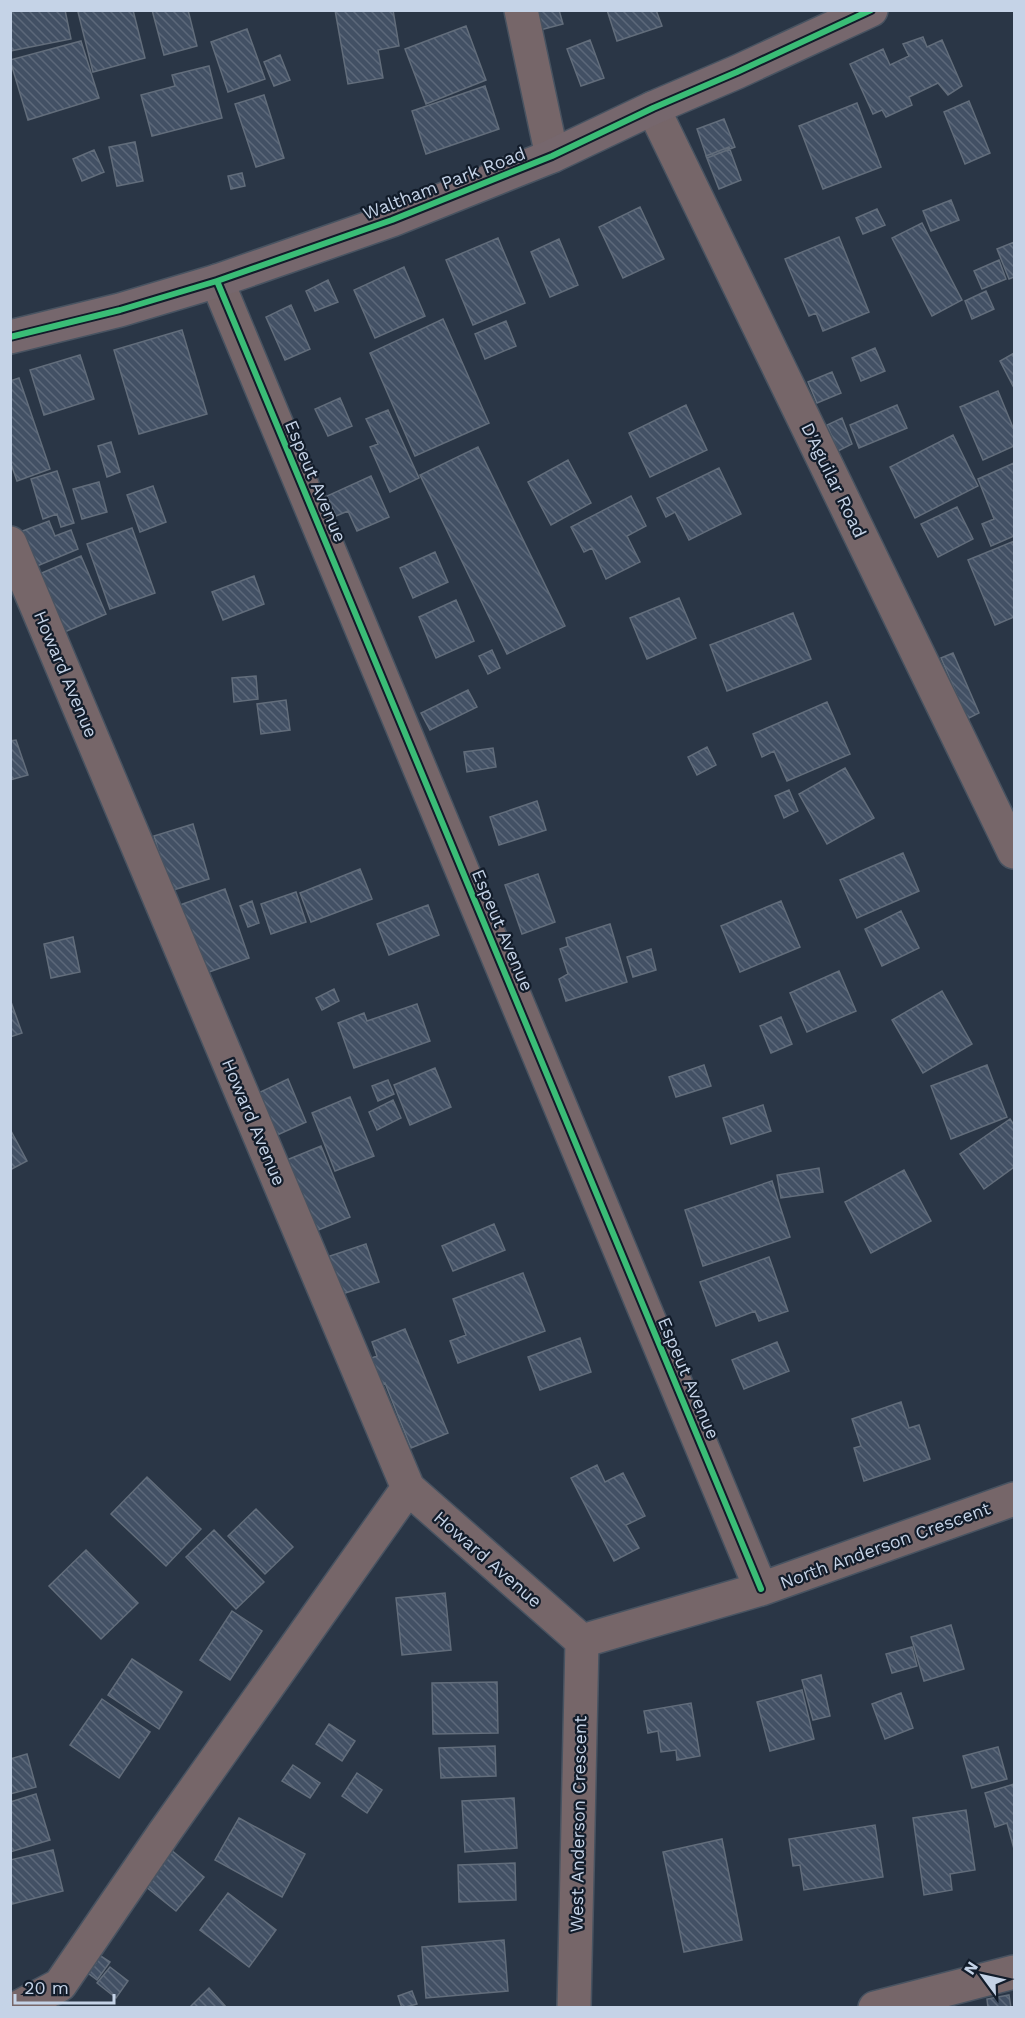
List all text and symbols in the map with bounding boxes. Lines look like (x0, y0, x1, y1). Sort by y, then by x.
street label: Waltham Park Road (360, 142, 528, 224)
street label: Espeut Avenue (281, 417, 351, 545)
street label: D'Aguilar Road (797, 419, 871, 541)
street label: Howard Avenue (30, 607, 102, 741)
street label: Espeut Avenue (468, 866, 538, 994)
street label: Howard Avenue (218, 1055, 290, 1189)
street label: Espeut Avenue (654, 1314, 724, 1442)
street label: North Anderson Crescent (777, 1497, 993, 1593)
street label: Howard Avenue (430, 1506, 546, 1612)
street label: West Anderson Crescent (566, 1715, 590, 1933)
north arrow (953, 1946, 1013, 2006)
text: N (960, 1958, 982, 1978)
scale bar (15, 1967, 114, 2005)
text: 20 m (24, 1977, 69, 1998)

